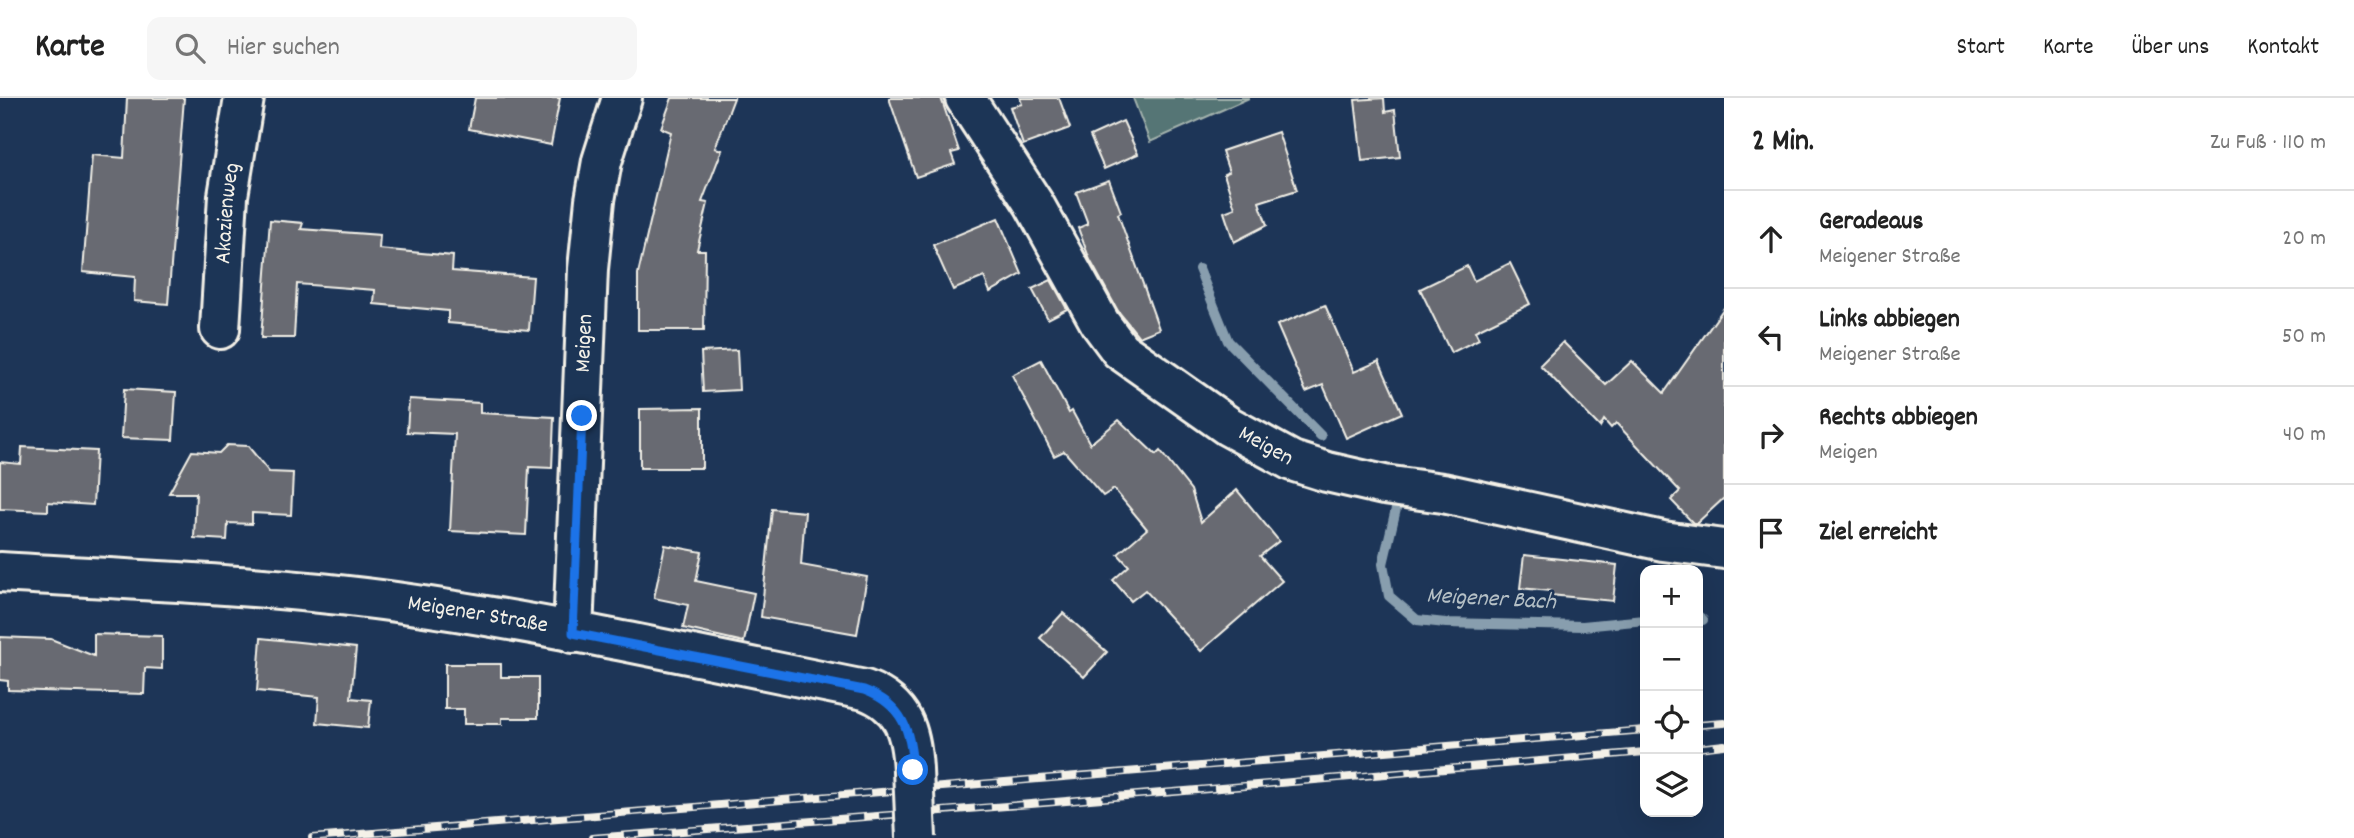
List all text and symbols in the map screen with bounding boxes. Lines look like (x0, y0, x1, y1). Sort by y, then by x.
search box (147, 17, 637, 80)
text: Karte (35, 25, 105, 72)
icon: search (171, 29, 209, 67)
text: Hier suchen (227, 30, 340, 67)
text: Start (1956, 31, 2005, 65)
text: Karte (2043, 31, 2094, 65)
text: Über uns (2132, 31, 2209, 65)
text: Kontakt (2247, 31, 2319, 65)
text: 2 Min. (1752, 122, 1814, 165)
text: Zu Fuß · 110 m (2210, 127, 2326, 160)
street label: Akazienweg (207, 160, 250, 265)
text: Geradeaus (1819, 204, 1923, 241)
icon: ahead (1752, 220, 1790, 258)
text: 20 m (2282, 223, 2326, 256)
text: Meigener Straße (1819, 241, 1961, 274)
text: Links abbiegen (1819, 302, 1960, 339)
street label: Meigen (567, 313, 603, 373)
icon: left (1752, 318, 1790, 356)
text: 50 m (2282, 321, 2326, 354)
text: Meigener Straße (1819, 339, 1961, 372)
route end (566, 400, 597, 431)
text: Rechts abbiegen (1819, 400, 1978, 437)
icon: right (1752, 416, 1790, 454)
street label: Meigen (1232, 418, 1299, 475)
text: 40 m (2283, 419, 2326, 452)
text: Meigen (1819, 437, 1878, 470)
icon: arrive (1752, 514, 1790, 552)
text: Ziel erreicht (1819, 515, 1938, 552)
map controls (1640, 565, 1703, 817)
button: + (1640, 565, 1703, 628)
water label: Meigener Bach (1425, 580, 1558, 620)
street label: Meigener Straße (405, 587, 551, 643)
button: − (1640, 628, 1703, 691)
button: locate (1640, 691, 1703, 754)
route start (897, 754, 928, 785)
button: layers (1640, 754, 1703, 817)

